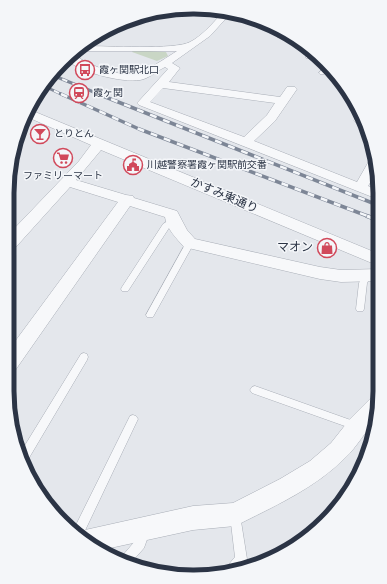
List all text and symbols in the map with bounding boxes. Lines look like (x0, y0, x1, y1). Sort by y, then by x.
bus stop icon: 霞ヶ関駅北口 (74, 59, 96, 81)
place label: 霞ヶ関駅北口 (99, 64, 159, 77)
station icon: 霞ヶ関 (68, 82, 90, 104)
place label: 霞ヶ関 (93, 87, 123, 100)
bar icon: とりとん (29, 123, 51, 145)
place label: とりとん (54, 128, 94, 141)
supermarket icon: ファミリーマート (52, 147, 74, 169)
public building icon: 川越警察署霞ヶ関駅前交番 (122, 154, 144, 176)
place label: 川越警察署霞ヶ関駅前交番 (147, 159, 267, 172)
place label: ファミリーマート (23, 170, 103, 183)
street label: かすみ東通り (188, 175, 260, 217)
shop icon: マオン (316, 237, 338, 259)
place label: マオン (277, 240, 313, 256)

